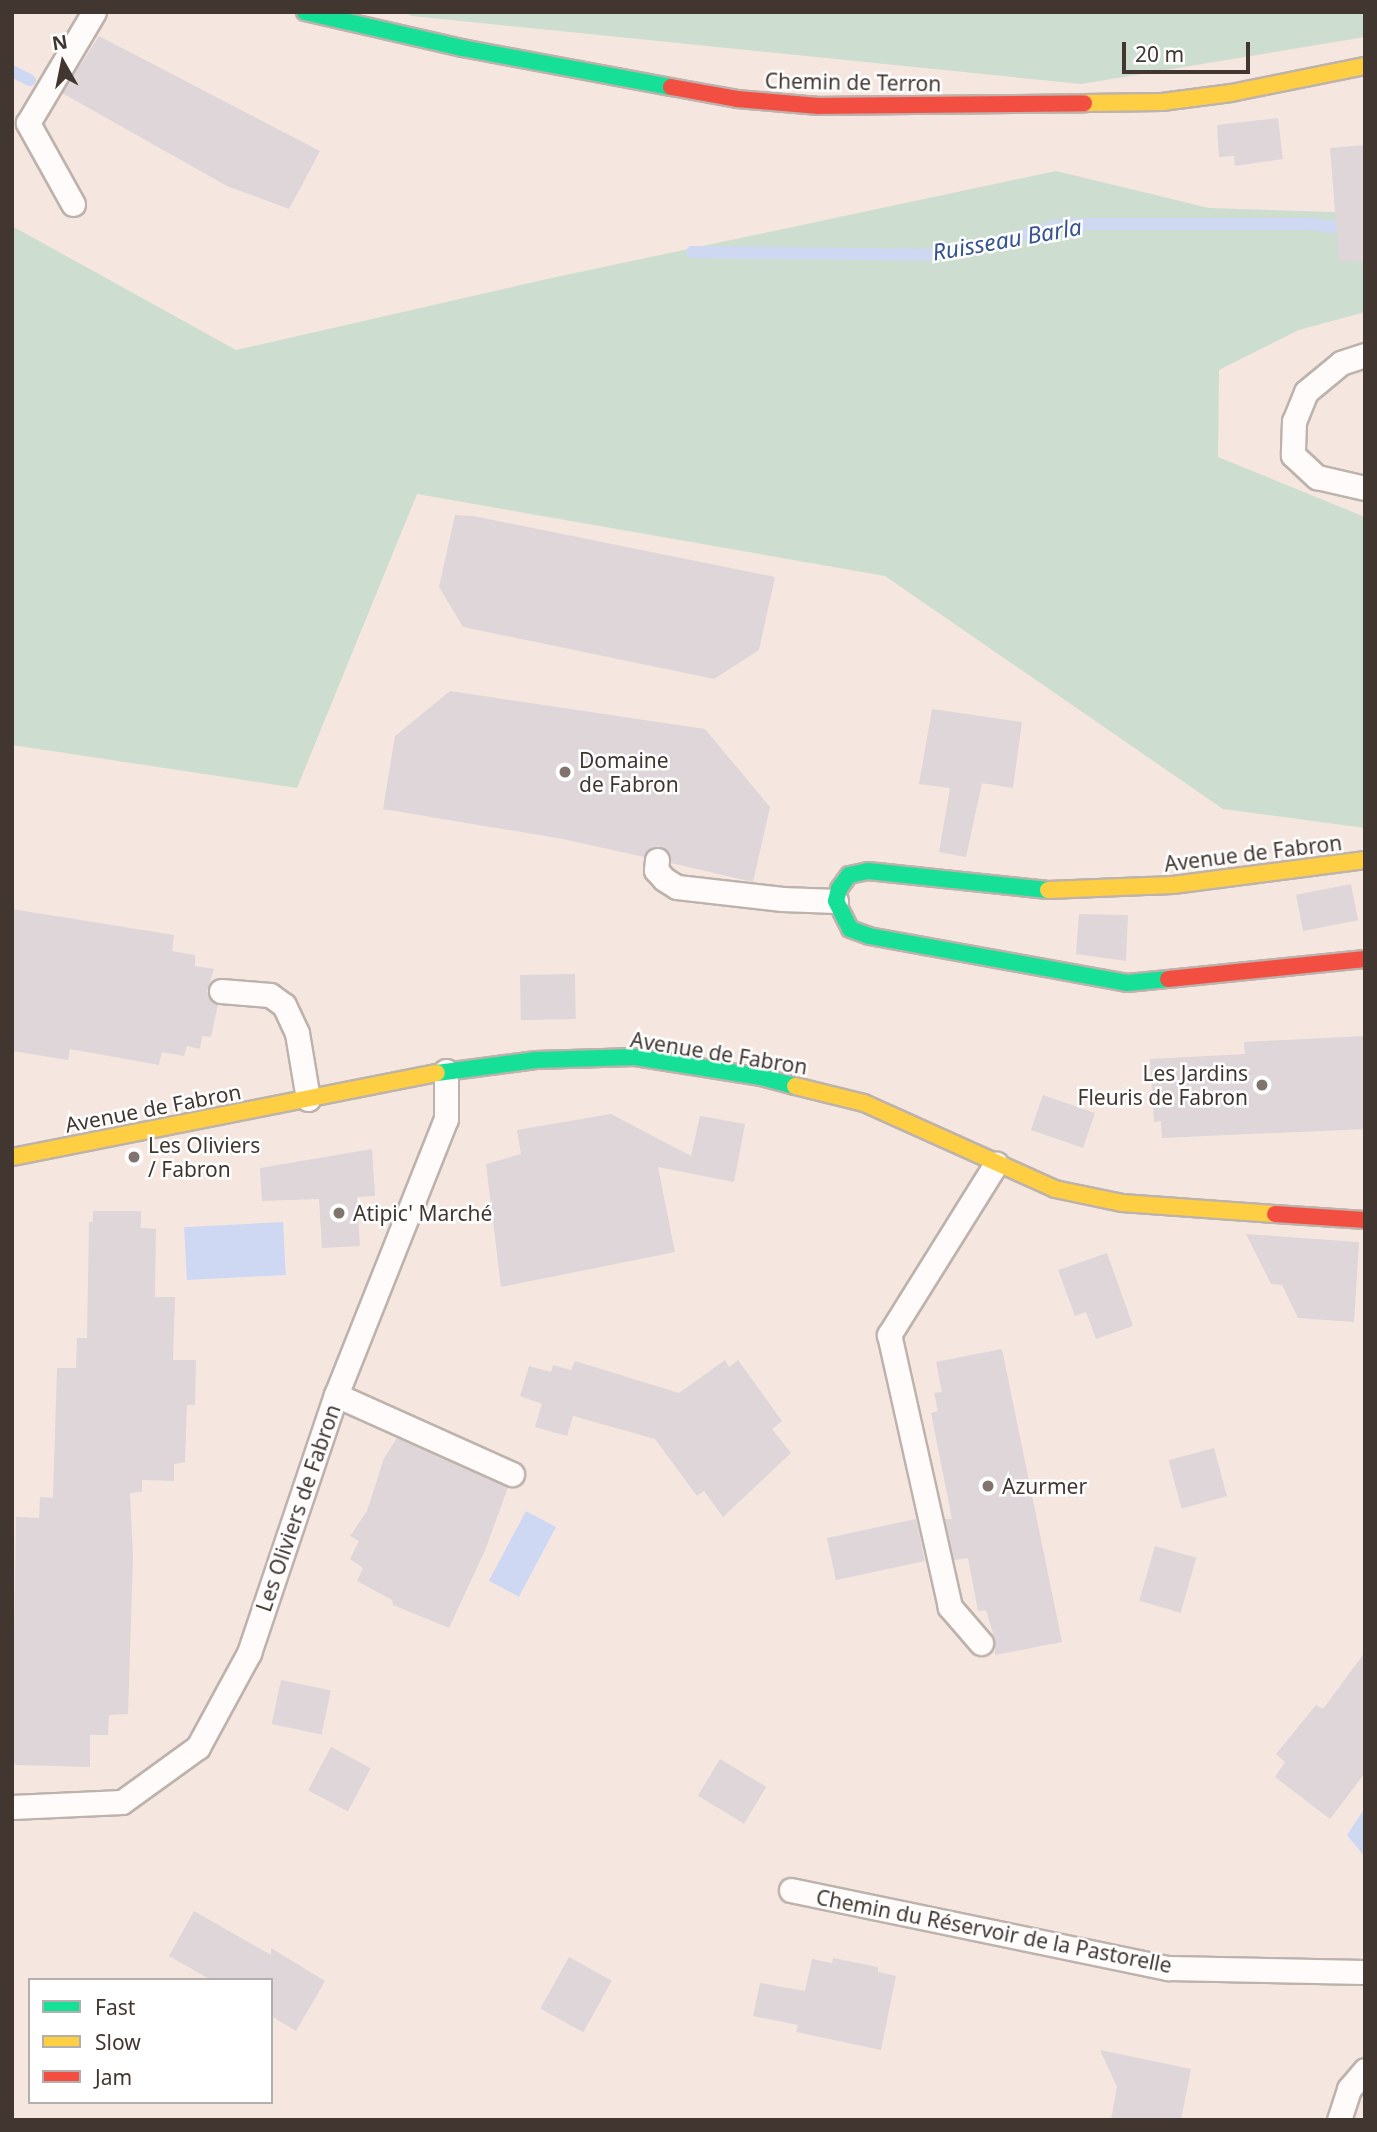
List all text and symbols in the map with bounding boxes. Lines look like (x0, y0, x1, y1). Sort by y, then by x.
north arrow (28, 28, 98, 98)
text: N (50, 28, 69, 56)
scale bar (1125, 28, 1253, 72)
text: 20 m (1135, 40, 1184, 68)
street label: Chemin de Terron (765, 68, 941, 96)
water label: Ruisseau Barla (930, 212, 1084, 266)
place label: Domaine de Fabron (579, 747, 679, 797)
marker: Domaine de Fabron (557, 764, 573, 780)
street label: Avenue de Fabron (1163, 830, 1343, 876)
street label: Avenue de Fabron (629, 1027, 809, 1079)
place label: Les Jardins Fleuris de Fabron (1078, 1060, 1248, 1110)
marker: Les Jardins Fleuris de Fabron (1254, 1077, 1270, 1093)
street label: Avenue de Fabron (63, 1079, 243, 1137)
place label: Les Oliviers / Fabron (148, 1132, 260, 1182)
marker: Les Oliviers / Fabron (126, 1149, 142, 1165)
place label: Atipic' Marché (353, 1200, 492, 1226)
marker: Atipic' Marché (331, 1205, 347, 1221)
street label: Les Oliviers de Fabron (251, 1401, 345, 1615)
place label: Azurmer (1002, 1473, 1087, 1499)
marker: Azurmer (980, 1478, 996, 1494)
street label: Chemin du Réservoir de la Pastorelle (814, 1884, 1174, 1978)
legend (28, 1978, 273, 2104)
text: Fast (95, 1993, 135, 2021)
text: Slow (95, 2028, 141, 2056)
text: Jam (95, 2063, 132, 2091)

